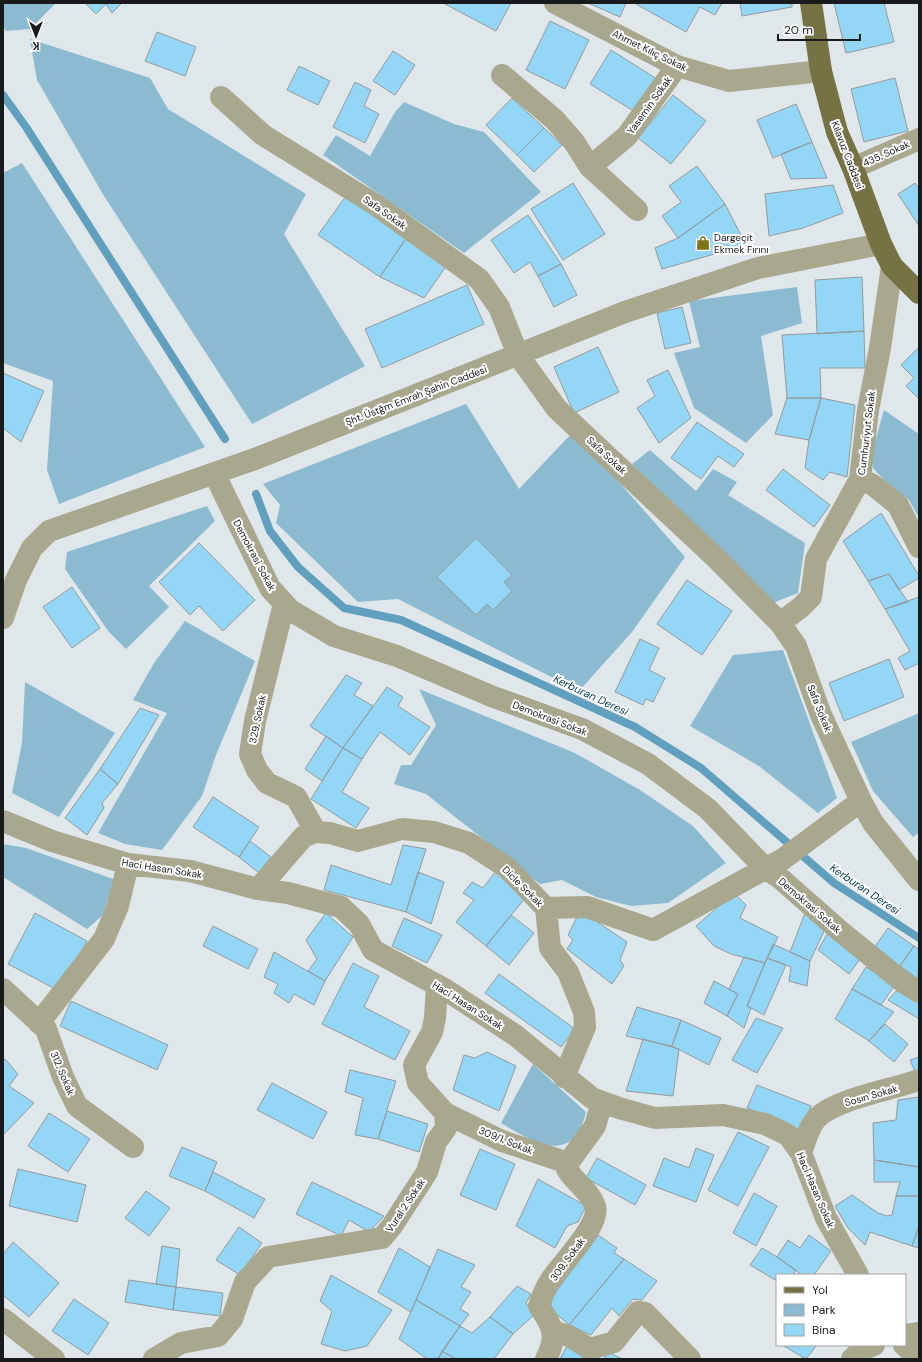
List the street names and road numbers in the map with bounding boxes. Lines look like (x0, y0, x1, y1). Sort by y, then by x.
street label: Ahmet Kılıç Sokak (610, 27, 689, 74)
street label: Yasemin Sokak (624, 74, 675, 137)
street label: Kılavuz Caddesi (829, 119, 867, 191)
street label: 435. Sokak (861, 137, 912, 170)
street label: Safa Sokak (361, 193, 409, 232)
street label: Şht. Üstğm Emrah Şahin Caddesi (344, 362, 489, 429)
street label: Cumhuriyut Sokak (855, 390, 878, 476)
street label: Safa Sokak (584, 434, 629, 477)
street label: Demokrasi Sokak (230, 517, 279, 593)
street label: Safa Sokak (804, 683, 835, 734)
street label: 329. Sokak (246, 694, 269, 745)
street label: Demokrasi Sokak (511, 698, 589, 739)
street label: Haci Hasan Sokak (121, 856, 203, 881)
street label: Dicle Sokak (499, 863, 546, 910)
street label: Demokrasi Sokak (776, 875, 844, 936)
street label: Haci Hasan Sokak (430, 978, 506, 1032)
street label: 312. Sokak (47, 1049, 78, 1097)
street label: Sosın Sokak (843, 1082, 899, 1109)
street label: 309/1. Sokak (477, 1124, 535, 1157)
street label: Haci Hasan Sokak (794, 1150, 837, 1230)
street label: Vural 2 Sokak (383, 1176, 428, 1235)
street label: 309. Sokak (547, 1235, 588, 1284)

